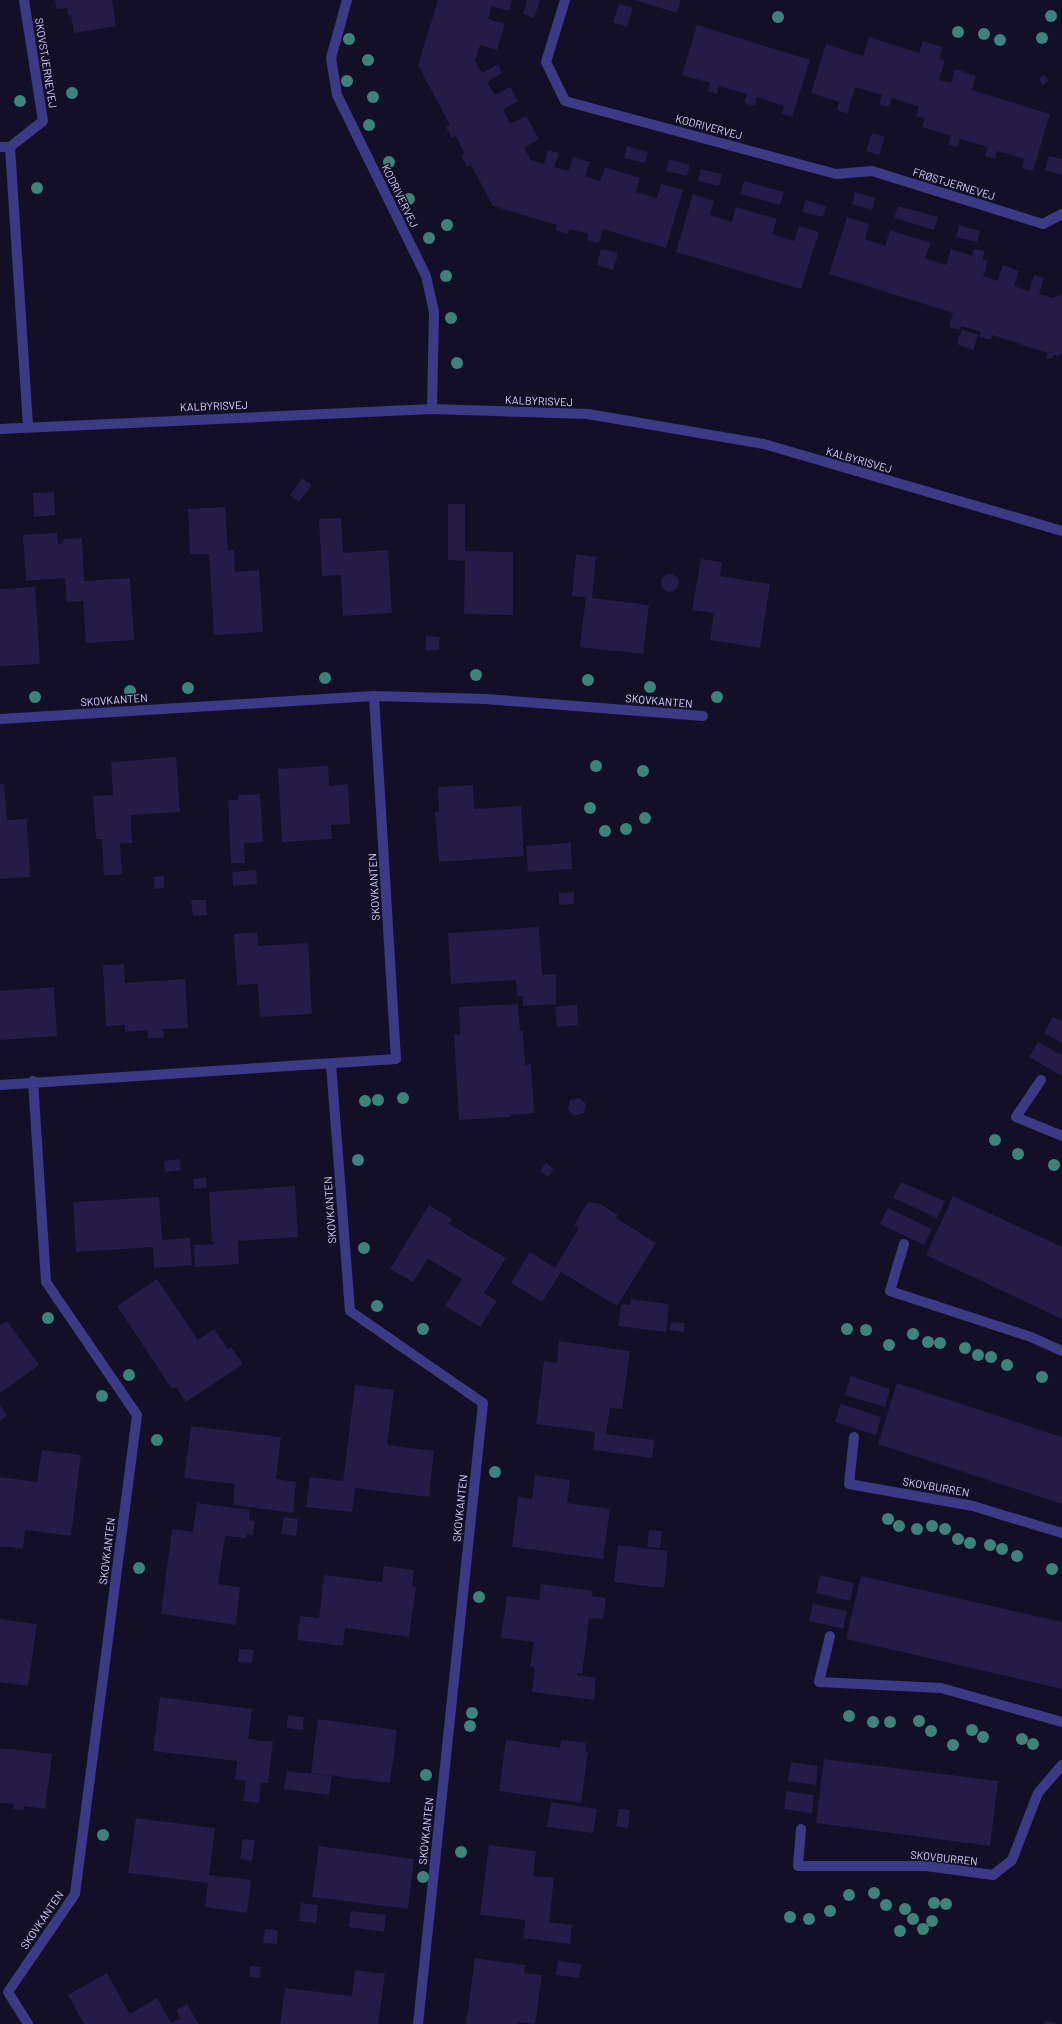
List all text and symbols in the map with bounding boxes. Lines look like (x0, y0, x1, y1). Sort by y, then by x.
street label: SKOVSTJERNEVEJ (33, 17, 60, 109)
street label: KODRIVERVEJ (674, 111, 744, 142)
street label: KODRIVERVEJ (380, 162, 421, 230)
street label: FRØSTJERNEVEJ (912, 165, 997, 202)
street label: KALBYRISVEJ (505, 393, 573, 408)
street label: KALBYRISVEJ (180, 398, 248, 413)
street label: KALBYRISVEJ (825, 444, 894, 475)
street label: SKOVKANTEN (80, 691, 148, 708)
street label: SKOVKANTEN (625, 691, 693, 710)
street label: SKOVKANTEN (365, 853, 382, 921)
street label: SKOVKANTEN (321, 1176, 338, 1244)
street label: SKOVKANTEN (450, 1474, 469, 1542)
street label: SKOVBURREN (902, 1474, 971, 1499)
street label: SKOVKANTEN (96, 1517, 117, 1585)
street label: SKOVKANTEN (416, 1797, 435, 1865)
street label: SKOVBURREN (910, 1848, 978, 1868)
street label: SKOVKANTEN (17, 1888, 66, 1951)

